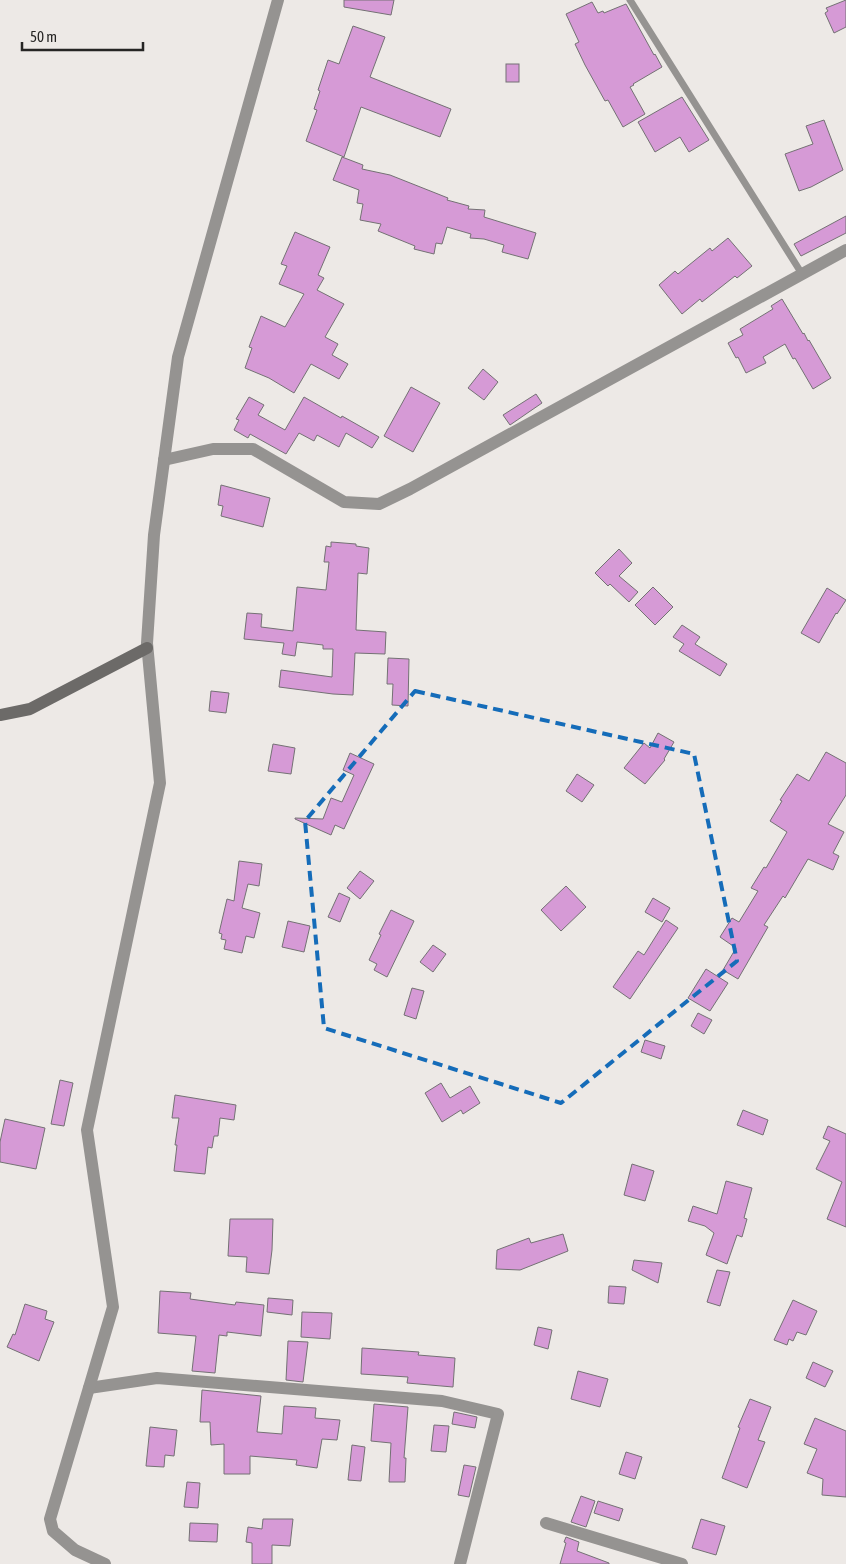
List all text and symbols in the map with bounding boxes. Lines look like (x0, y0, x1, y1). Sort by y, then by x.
scale bar (22, 20, 144, 52)
text: 50 m (30, 28, 57, 45)

